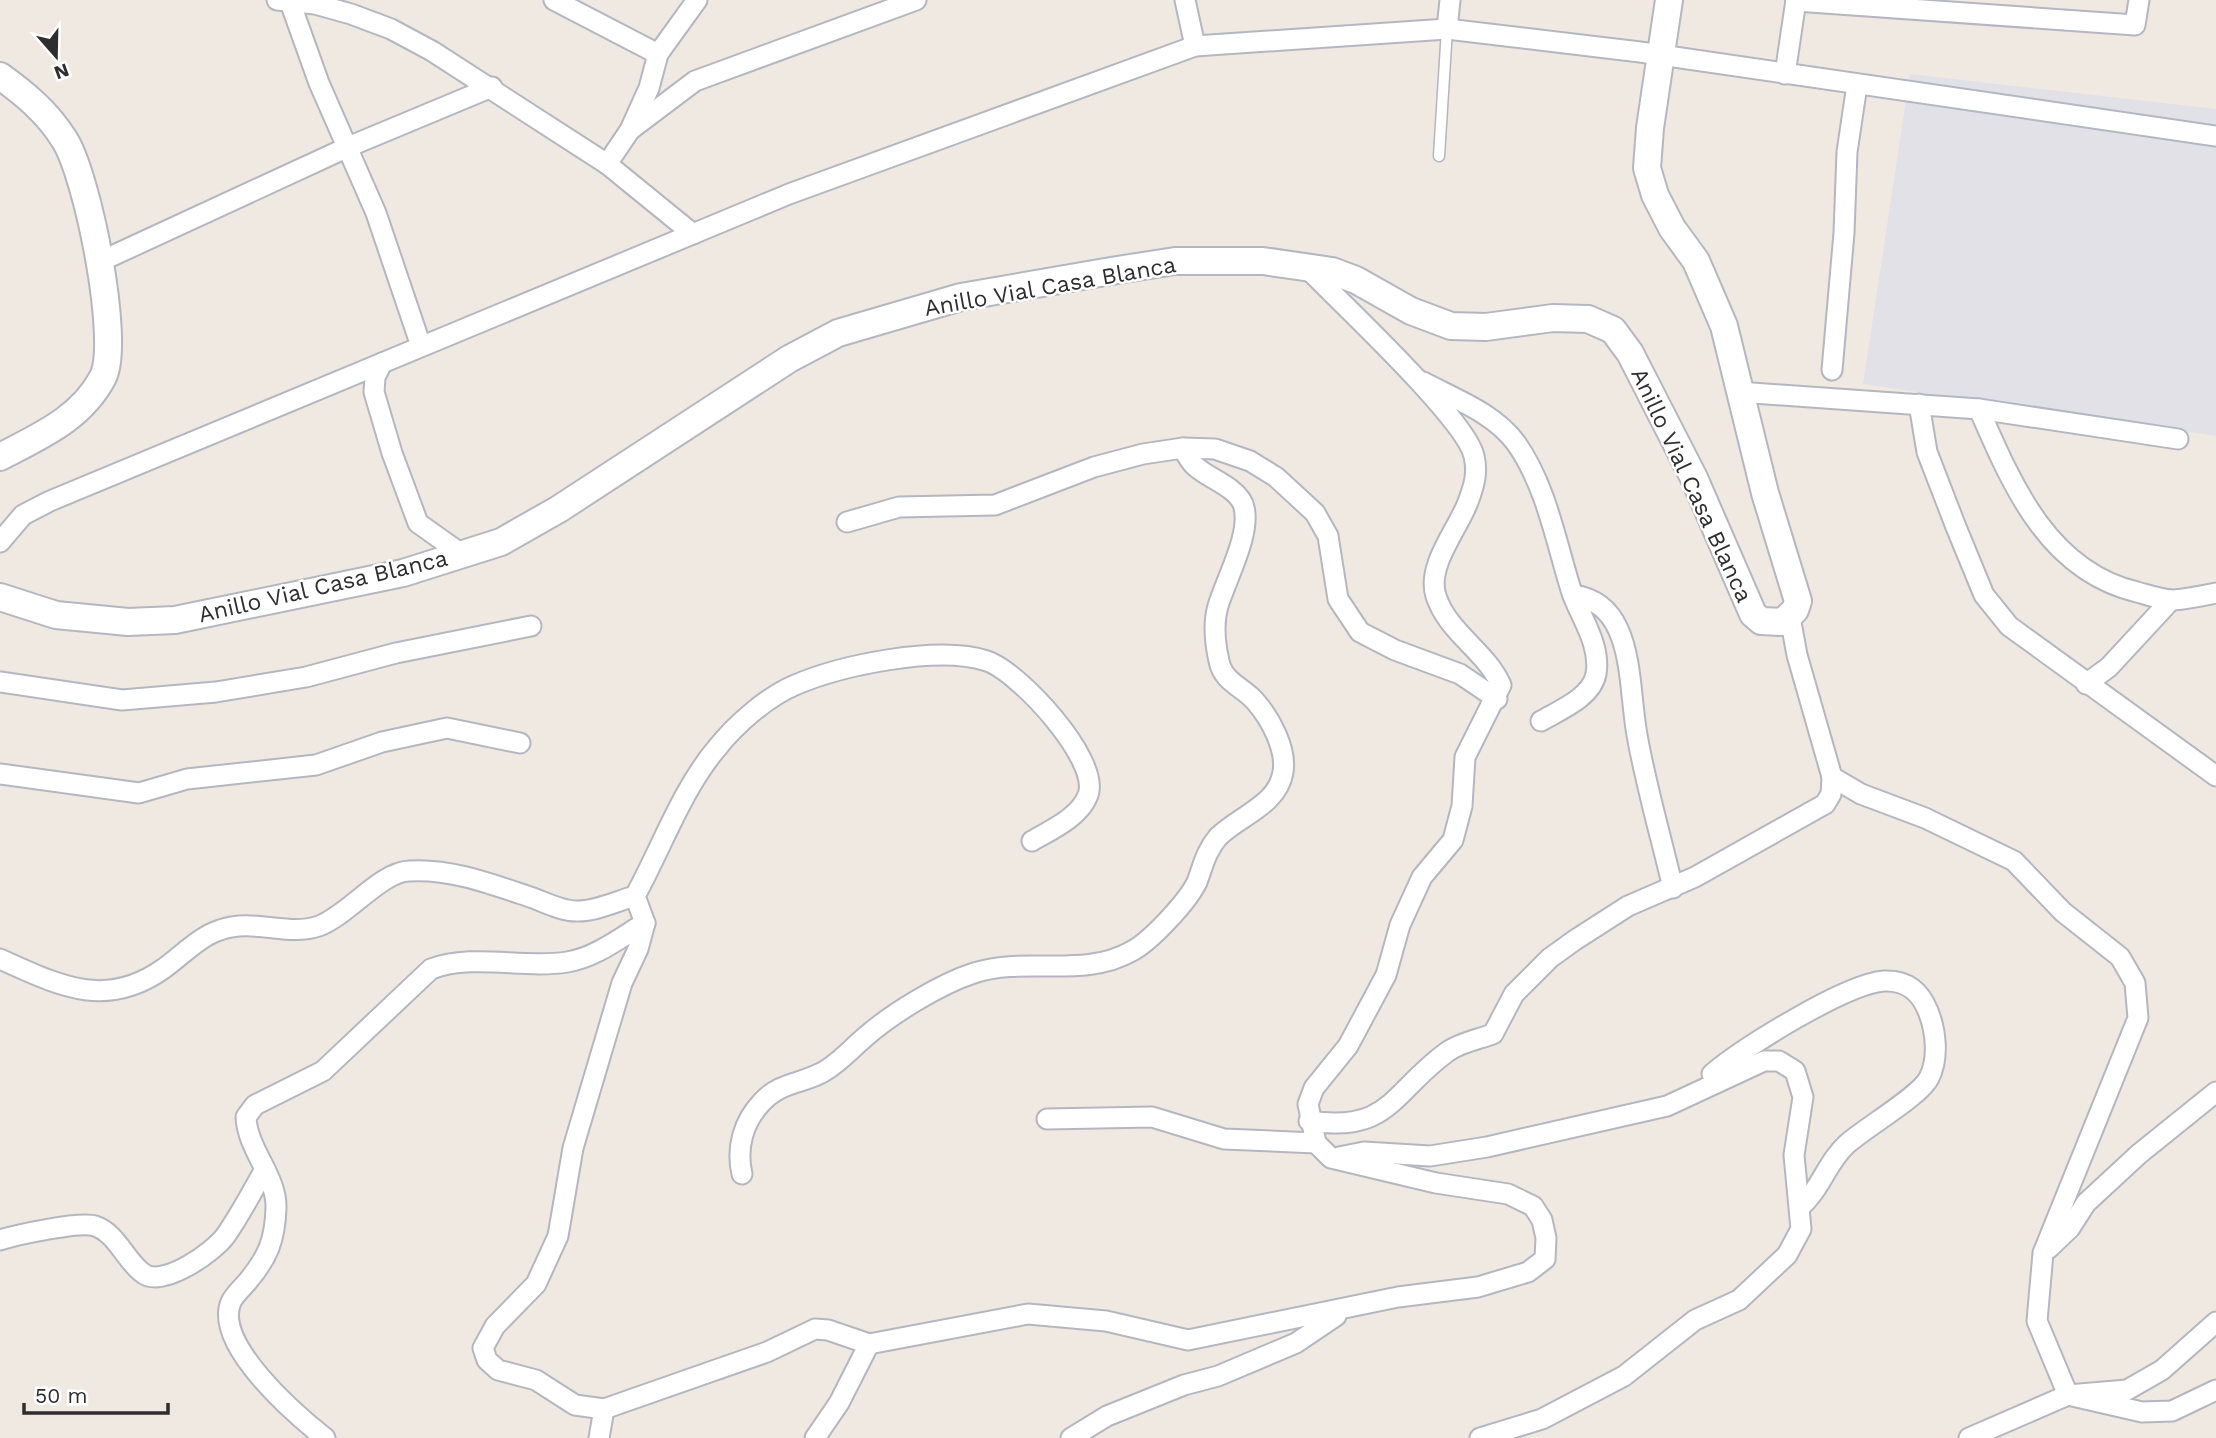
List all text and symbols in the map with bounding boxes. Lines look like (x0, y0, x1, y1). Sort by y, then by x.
north arrow (21, 21, 91, 91)
text: N (51, 58, 72, 85)
street label: Anillo Vial Casa Blanca (922, 251, 1178, 322)
street label: Anillo Vial Casa Blanca (1625, 364, 1758, 606)
street label: Anillo Vial Casa Blanca (196, 545, 450, 628)
scale bar (24, 1372, 168, 1416)
text: 50 m (35, 1383, 87, 1408)

